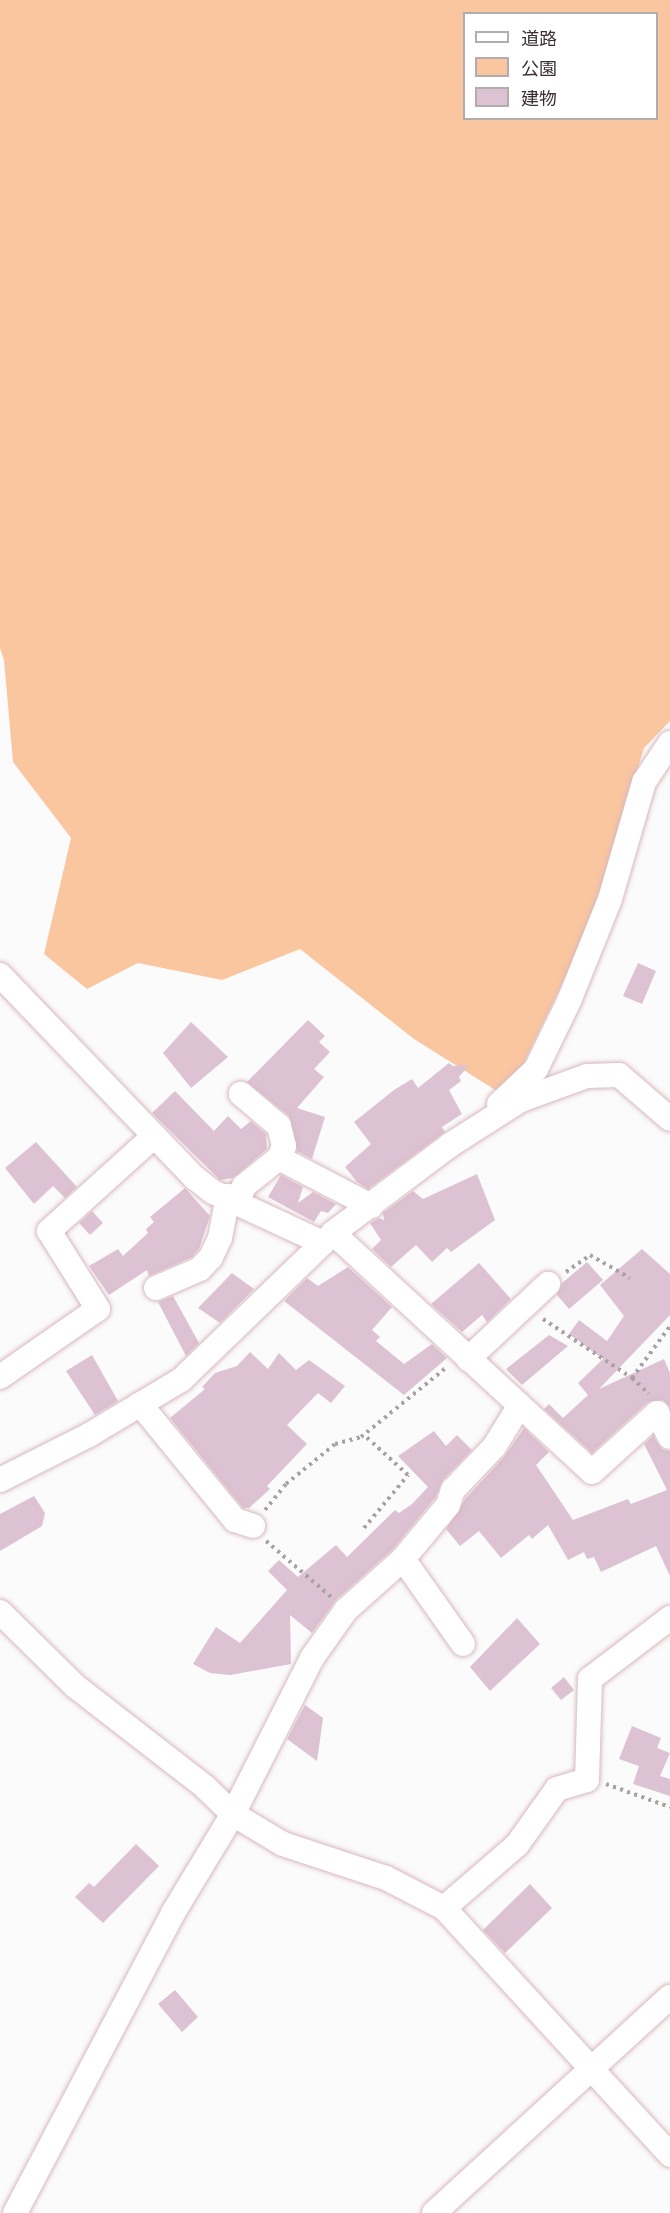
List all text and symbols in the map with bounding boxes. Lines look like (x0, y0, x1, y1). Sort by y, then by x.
legend (463, 12, 658, 120)
text: 道路 (521, 26, 557, 50)
text: 公園 (521, 56, 557, 80)
text: 建物 (521, 86, 557, 110)

